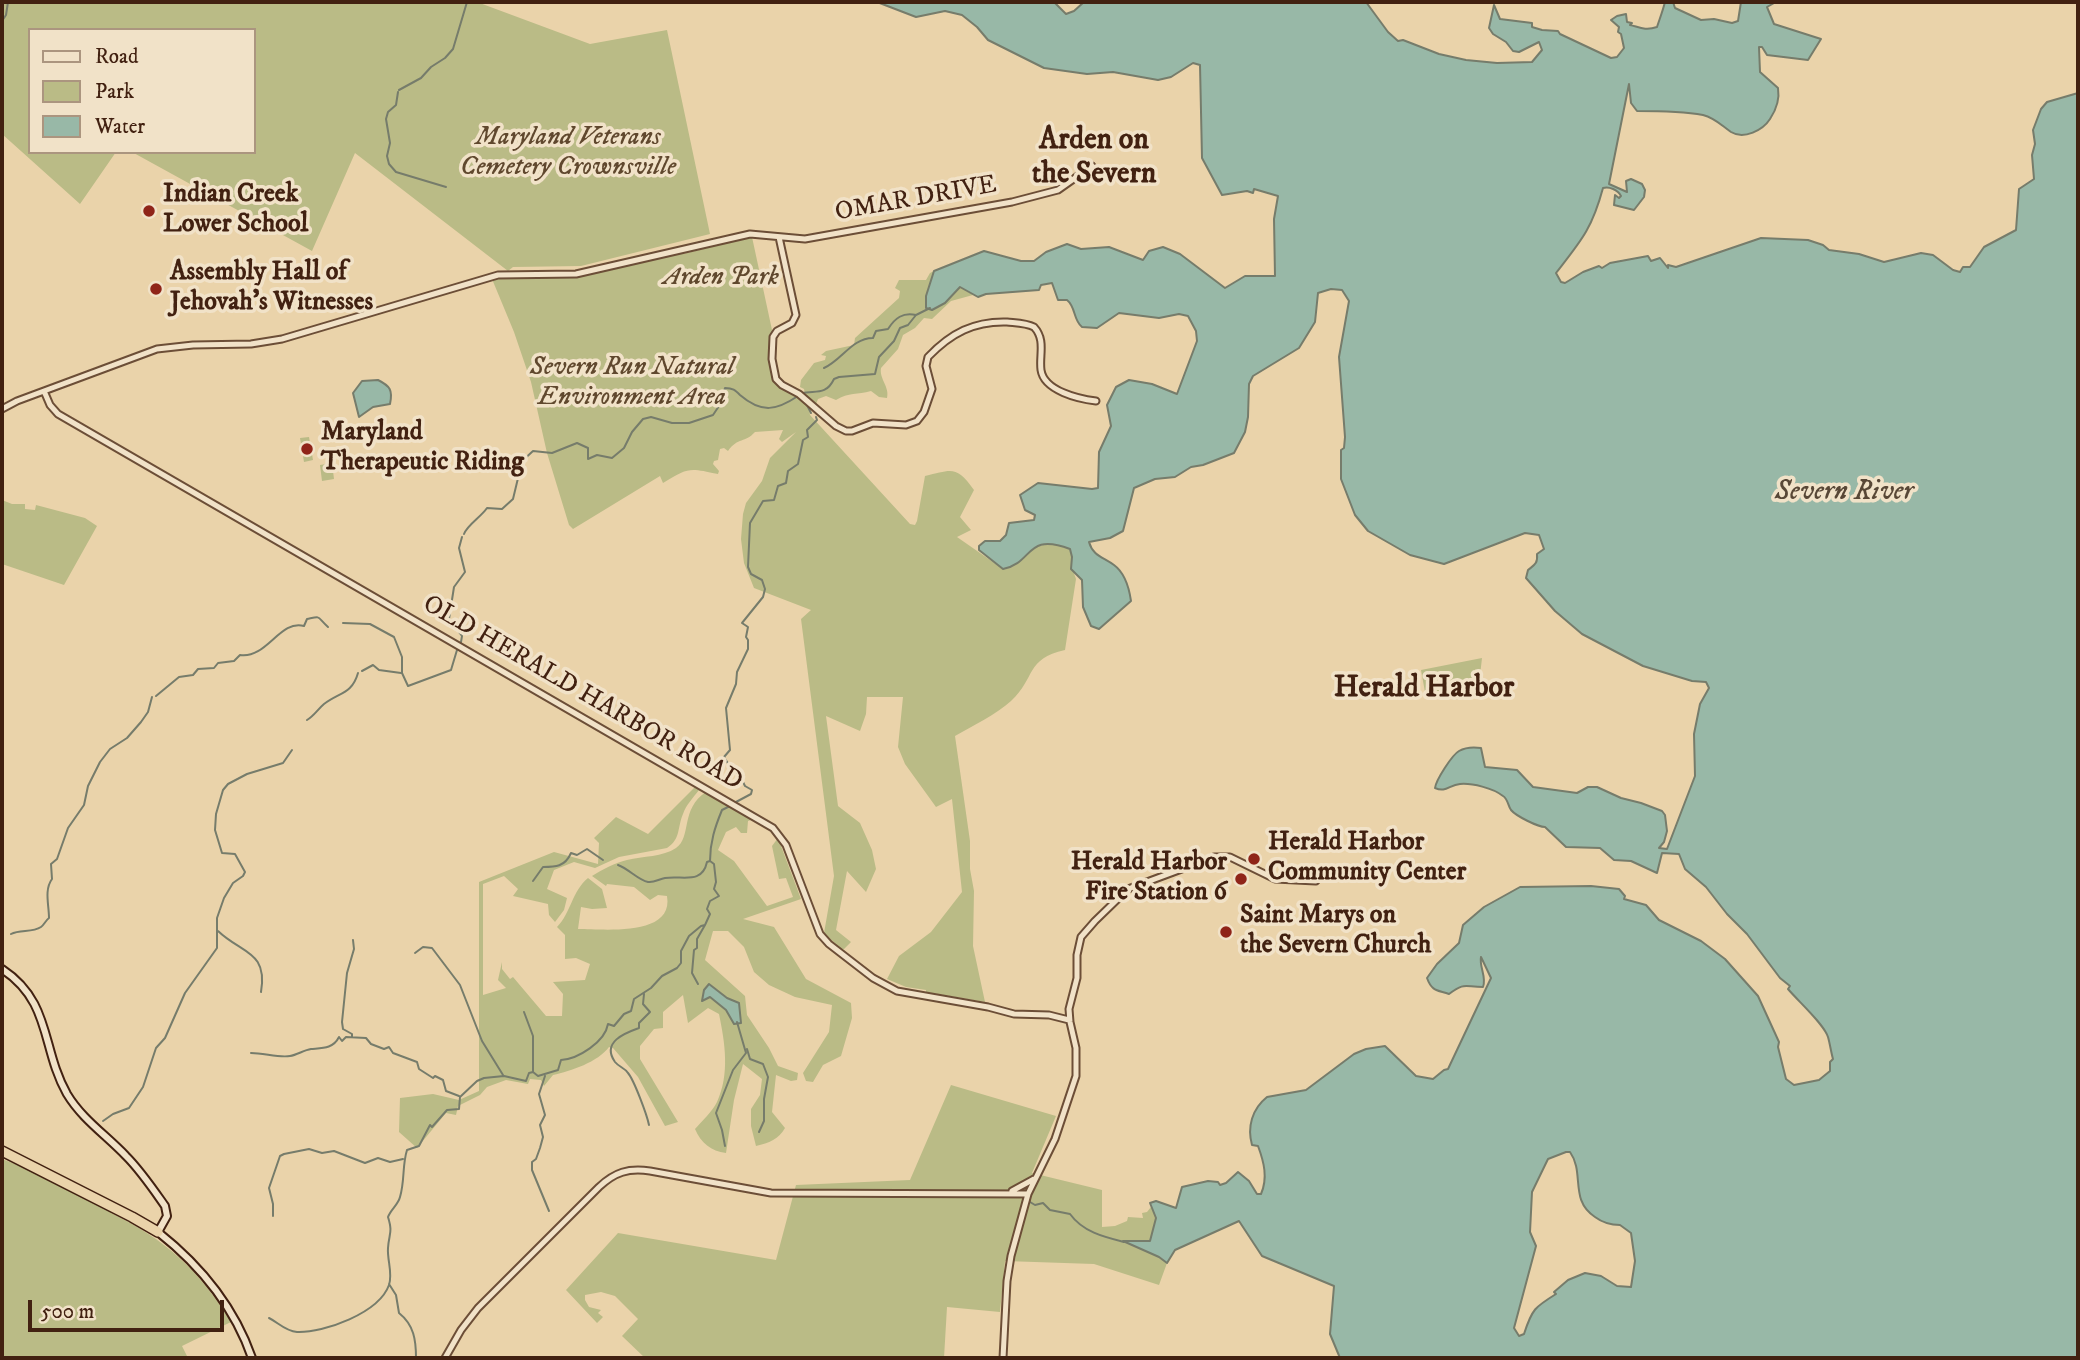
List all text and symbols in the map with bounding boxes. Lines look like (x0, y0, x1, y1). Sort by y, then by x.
legend (28, 28, 256, 154)
text: Road (95, 44, 139, 70)
text: Park (95, 79, 134, 105)
text: Water (95, 114, 145, 140)
park label: Maryland Veterans Cemetery Crownsville (460, 123, 676, 184)
district label: Arden on the Severn (1032, 124, 1156, 194)
street label: OMAR DRIVE (833, 170, 999, 230)
place label: Indian Creek Lower School (163, 180, 308, 242)
marker: Indian Creek Lower School (141, 203, 157, 219)
place label: Assembly Hall of Jehovah's Witnesses (170, 258, 373, 320)
park label: Arden Park (663, 263, 779, 295)
marker: Assembly Hall of Jehovah's Witnesses (148, 281, 164, 297)
park label: Severn Run Natural Environment Area (530, 353, 734, 414)
place label: Maryland Therapeutic Riding (321, 418, 524, 480)
marker: Maryland Therapeutic Riding (299, 441, 315, 457)
water label: Severn River (1775, 476, 1913, 510)
street label: OLD HERALD HARBOR ROAD (417, 589, 747, 799)
district label: Herald Harbor (1334, 672, 1514, 708)
place label: Herald Harbor Community Center (1268, 828, 1466, 890)
place label: Herald Harbor Fire Station 6 (1071, 848, 1227, 910)
marker: Herald Harbor Community Center (1246, 851, 1262, 867)
marker: Herald Harbor Fire Station 6 (1233, 871, 1249, 887)
place label: Saint Marys on the Severn Church (1240, 901, 1431, 962)
marker: Saint Marys on the Severn Church (1218, 924, 1234, 940)
scale bar (32, 1286, 228, 1330)
text: 500 m (41, 1299, 94, 1325)

